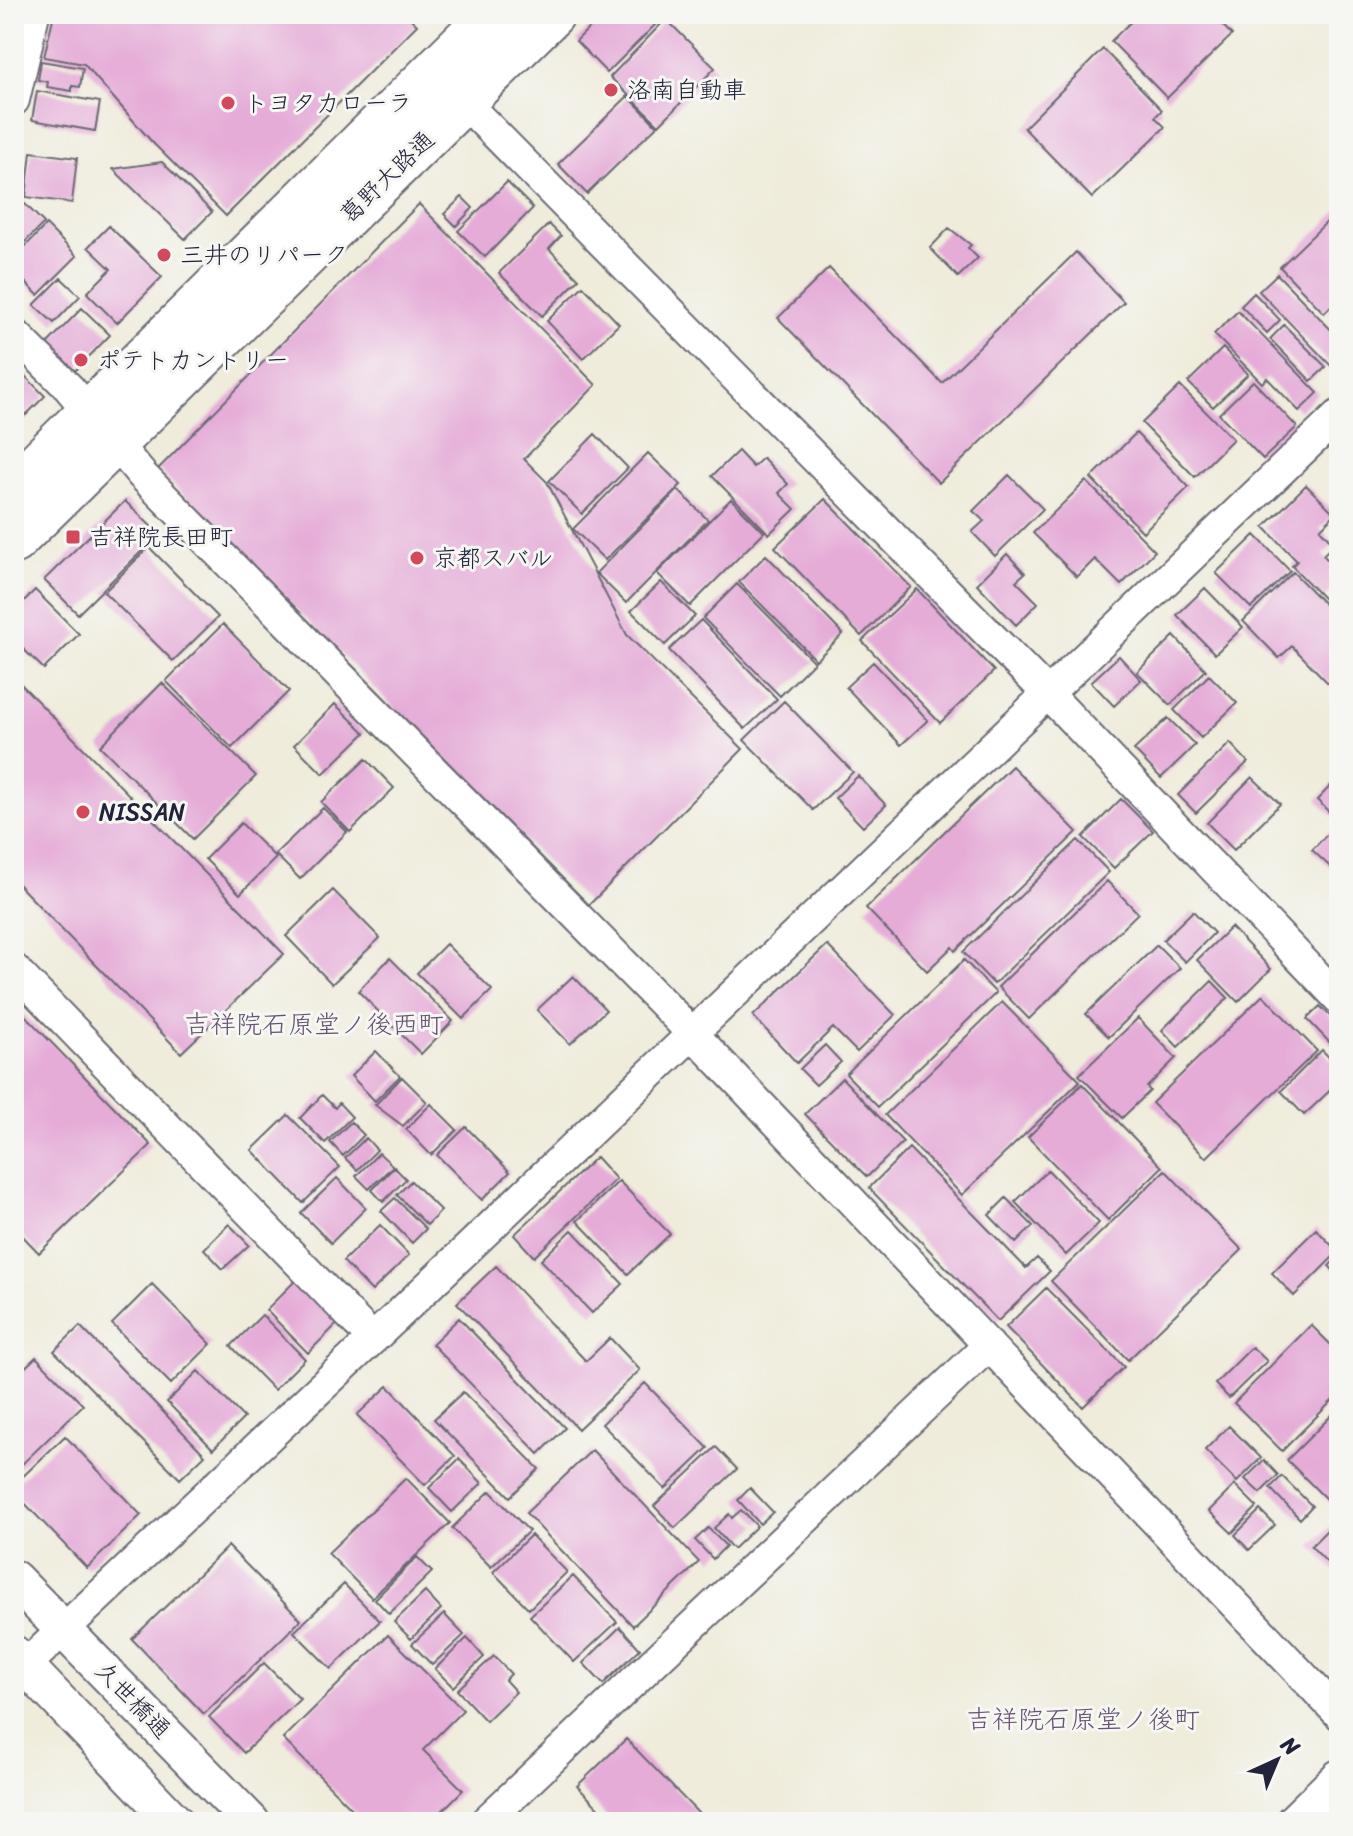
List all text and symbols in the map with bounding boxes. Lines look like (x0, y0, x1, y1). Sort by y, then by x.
place label: 洛南自動車 (627, 69, 747, 111)
marker: 洛南自動車 (602, 81, 620, 99)
place label: トヨタカローラ (244, 82, 412, 124)
marker: トヨタカローラ (219, 94, 237, 112)
street label: 葛野大路通 (329, 120, 445, 234)
place label: 三井のリパーク (180, 234, 348, 276)
marker: 三井のリパーク (155, 246, 173, 264)
place label: ポテトカントリー (97, 339, 289, 381)
marker: ポテトカントリー (72, 351, 90, 369)
place label: 吉祥院長田町 (89, 516, 233, 558)
marker: 吉祥院長田町 (64, 528, 82, 546)
place label: 京都スバル (433, 537, 553, 579)
marker: 京都スバル (408, 549, 426, 567)
place label: NISSAN (99, 791, 186, 833)
marker: NISSAN (74, 803, 92, 821)
district label: 吉祥院石原堂ノ後西町 (184, 1001, 444, 1047)
street label: 久世橋通 (85, 1651, 181, 1749)
district label: 吉祥院石原堂ノ後町 (966, 1696, 1200, 1742)
north arrow (1237, 1720, 1317, 1800)
text: N (1271, 1726, 1310, 1766)

